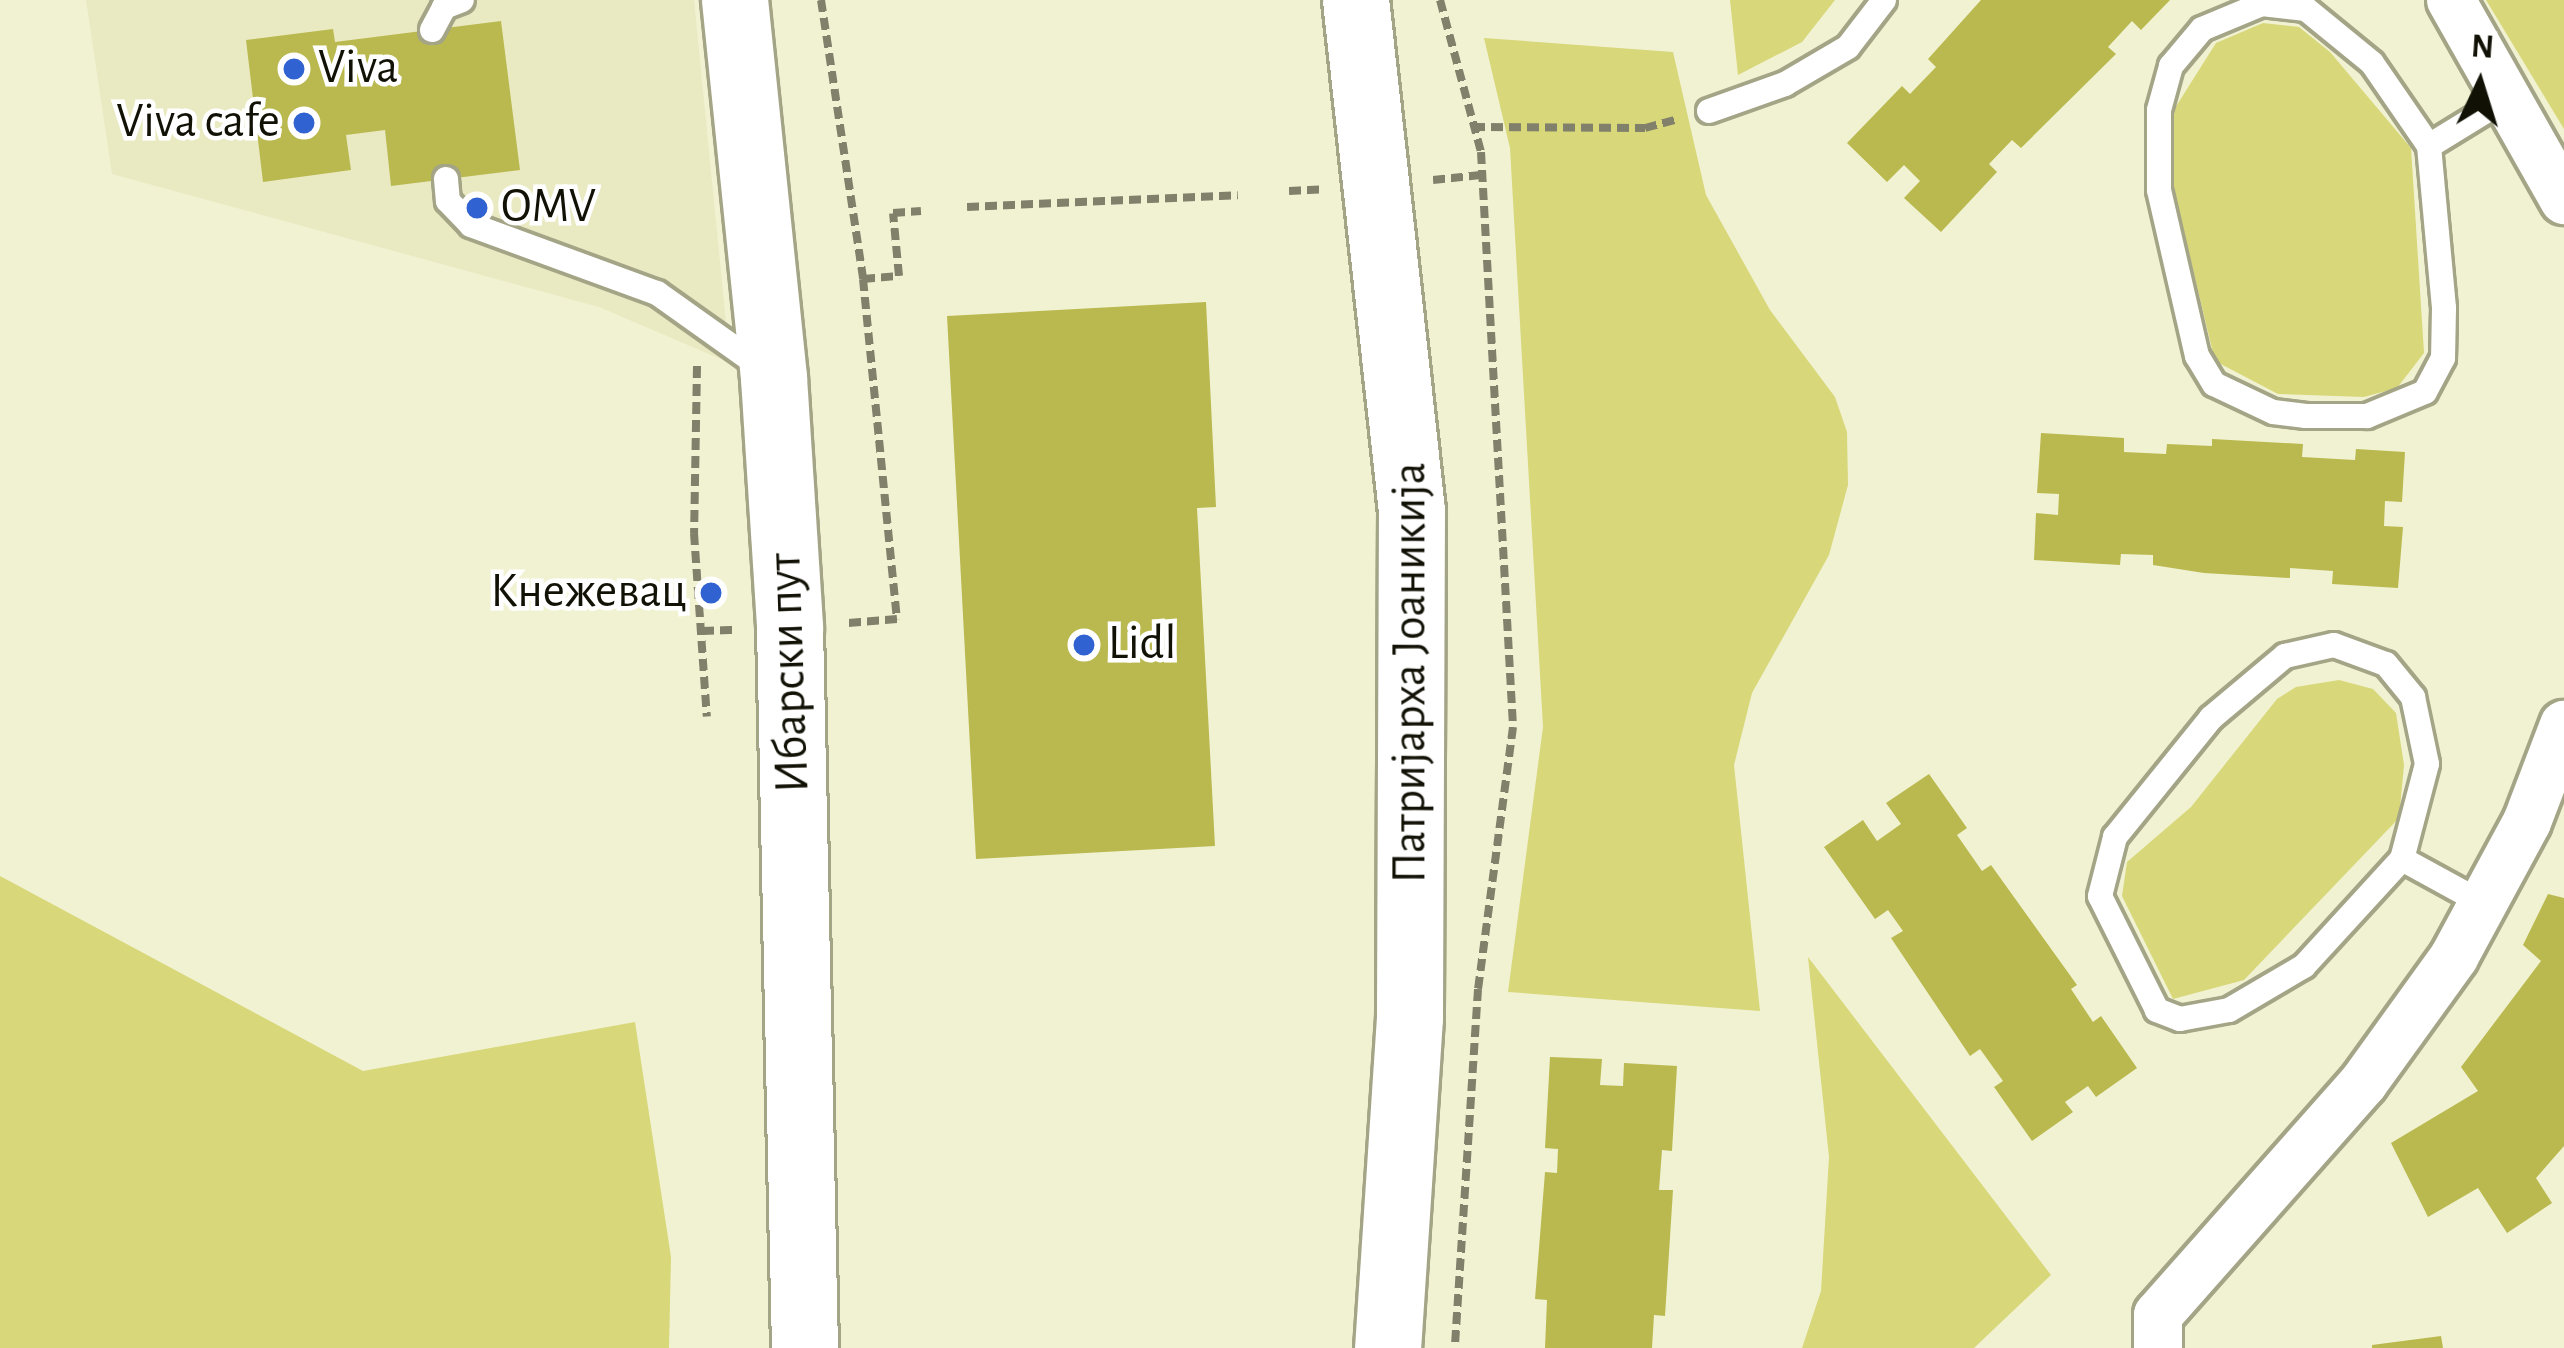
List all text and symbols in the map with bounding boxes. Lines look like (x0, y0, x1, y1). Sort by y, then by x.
north arrow (2420, 24, 2540, 144)
text: N (2470, 30, 2495, 65)
place label: Viva (318, 40, 398, 98)
marker: Viva (281, 56, 307, 82)
place label: Viva cafe (116, 94, 280, 152)
marker: Viva cafe (291, 110, 317, 136)
place label: OMV (501, 179, 596, 237)
marker: OMV (464, 195, 490, 221)
street label: Патријарха Јоаникија (1382, 462, 1440, 884)
street label: Ибарски пут (757, 552, 823, 794)
place label: Кнежевац (490, 564, 687, 622)
marker: Кнежевац (698, 580, 724, 606)
place label: Lidl (1108, 616, 1176, 674)
marker: Lidl (1071, 632, 1097, 658)

